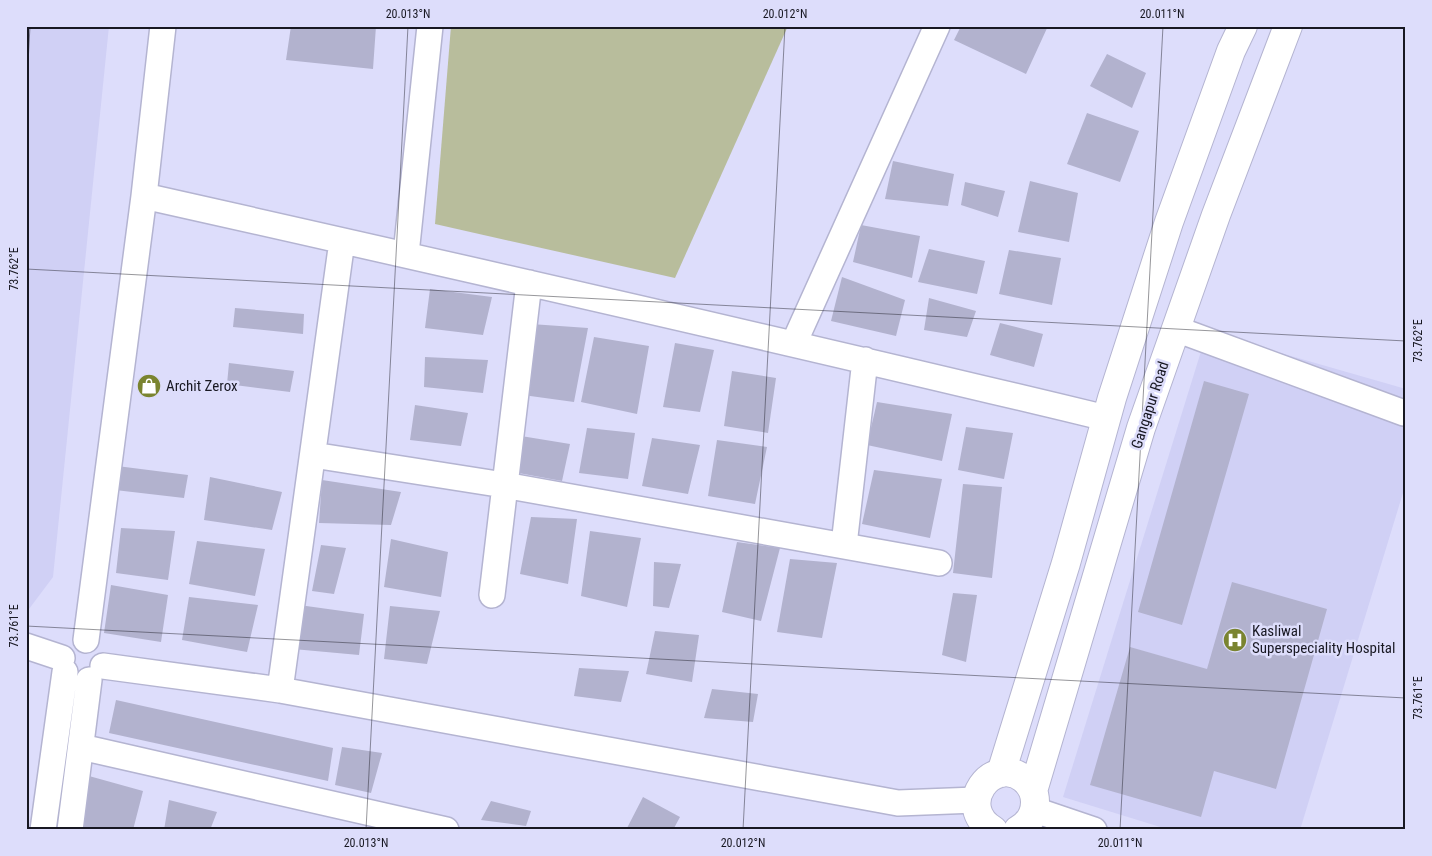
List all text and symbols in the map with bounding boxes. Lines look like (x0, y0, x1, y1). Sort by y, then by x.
text: 20.013°N (386, 7, 430, 21)
text: 20.012°N (763, 7, 807, 21)
text: 20.011°N (1140, 7, 1184, 21)
text: 73.762°E (7, 247, 21, 291)
text: 73.762°E (1411, 319, 1425, 363)
street label: Gangapur Road (1127, 359, 1173, 451)
shop icon: Archit Zerox (136, 373, 162, 399)
place label: Archit Zerox (166, 377, 238, 395)
text: 73.761°E (7, 604, 21, 648)
place label: Kasliwal Superspeciality Hospital (1252, 622, 1395, 657)
hospital icon: Kasliwal Superspeciality Hospital (1222, 627, 1248, 653)
text: 73.761°E (1411, 676, 1425, 720)
text: 20.013°N (344, 836, 388, 850)
text: 20.012°N (721, 836, 765, 850)
text: 20.011°N (1098, 836, 1142, 850)

